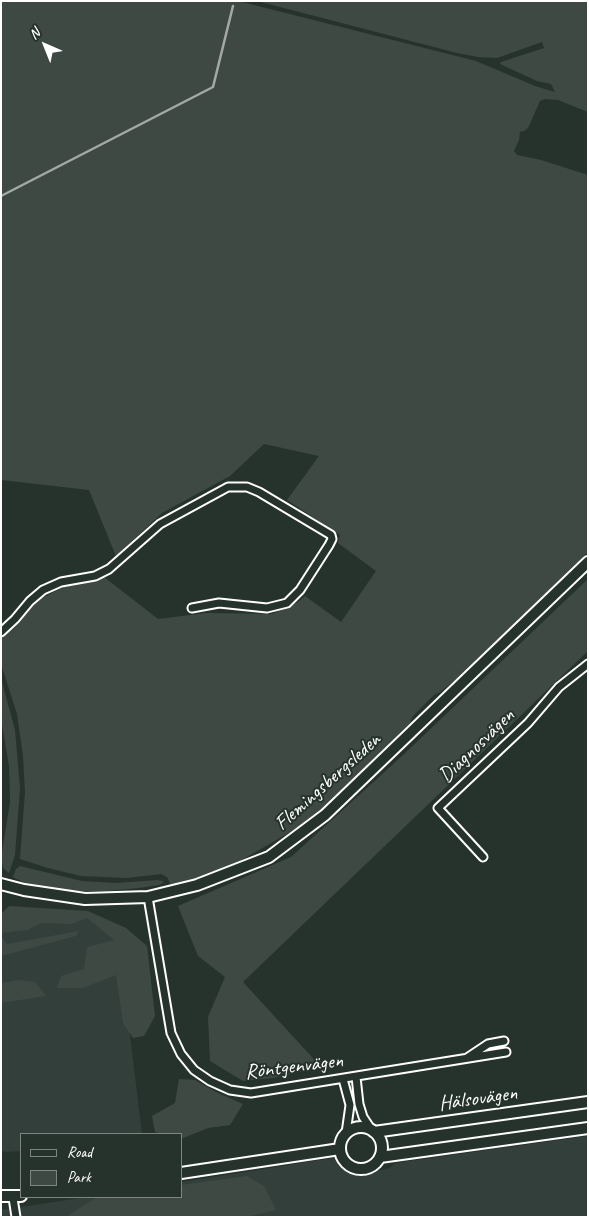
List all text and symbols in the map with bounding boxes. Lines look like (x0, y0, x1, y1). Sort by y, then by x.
north arrow (20, 20, 70, 70)
text: N (25, 25, 43, 43)
street label: Diagnosvägen (434, 704, 520, 788)
street label: Flemingsbergsleden (270, 728, 386, 836)
street label: Röntgenvägen (243, 1048, 345, 1086)
street label: Hälsovägen (437, 1081, 519, 1117)
legend (20, 1133, 182, 1198)
text: Road (67, 1143, 92, 1162)
text: Park (67, 1168, 91, 1187)

